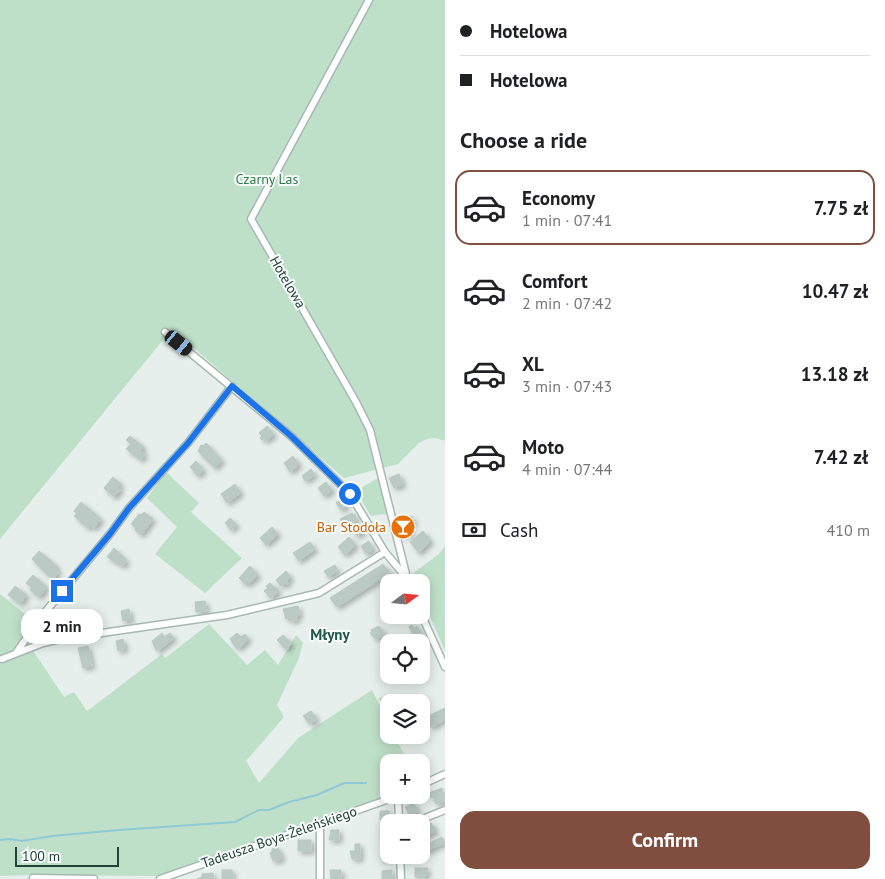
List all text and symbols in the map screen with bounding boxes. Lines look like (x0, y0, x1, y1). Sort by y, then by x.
text: Hotelowa (490, 19, 568, 43)
text: Hotelowa (490, 68, 568, 92)
text: Choose a ride (460, 126, 587, 154)
park label: Czarny Las (236, 170, 299, 188)
icon: car (462, 185, 507, 230)
text: Economy (522, 186, 595, 210)
text: 7.75 zł (814, 196, 868, 220)
text: 1 min · 07:41 (522, 210, 612, 230)
street label: Hotelowa (266, 253, 310, 311)
icon: car (462, 268, 507, 313)
text: Comfort (522, 269, 588, 293)
text: 10.47 zł (802, 279, 868, 303)
text: 2 min · 07:42 (522, 293, 612, 313)
car (162, 328, 195, 358)
icon: car (462, 351, 507, 396)
text: XL (522, 352, 544, 376)
text: 13.18 zł (801, 362, 868, 386)
text: 3 min · 07:43 (522, 376, 612, 396)
icon: car (462, 434, 507, 479)
text: Moto (522, 435, 564, 459)
text: 7.42 zł (814, 445, 868, 469)
text: 4 min · 07:44 (522, 459, 612, 479)
route start (339, 483, 361, 505)
bar icon: Bar Stodoła (390, 514, 416, 540)
icon: cash (460, 516, 488, 544)
place label: Bar Stodoła (317, 518, 386, 536)
text: Cash (500, 518, 538, 542)
text: 410 m (827, 520, 870, 540)
north arrow (380, 574, 430, 624)
map controls (380, 574, 430, 864)
route end (51, 580, 73, 602)
callout: 2 min (21, 608, 103, 644)
text: 2 min (42, 616, 82, 636)
district label: Młyny (310, 625, 350, 644)
button: locate (380, 634, 430, 684)
button: layers (380, 694, 430, 744)
button: + (380, 754, 430, 804)
street label: Tadeusza Boya-Żeleńskiego (199, 802, 359, 872)
button: Confirm (460, 811, 870, 869)
button: − (380, 814, 430, 864)
scale bar (15, 844, 119, 867)
text: 100 m (22, 847, 60, 865)

